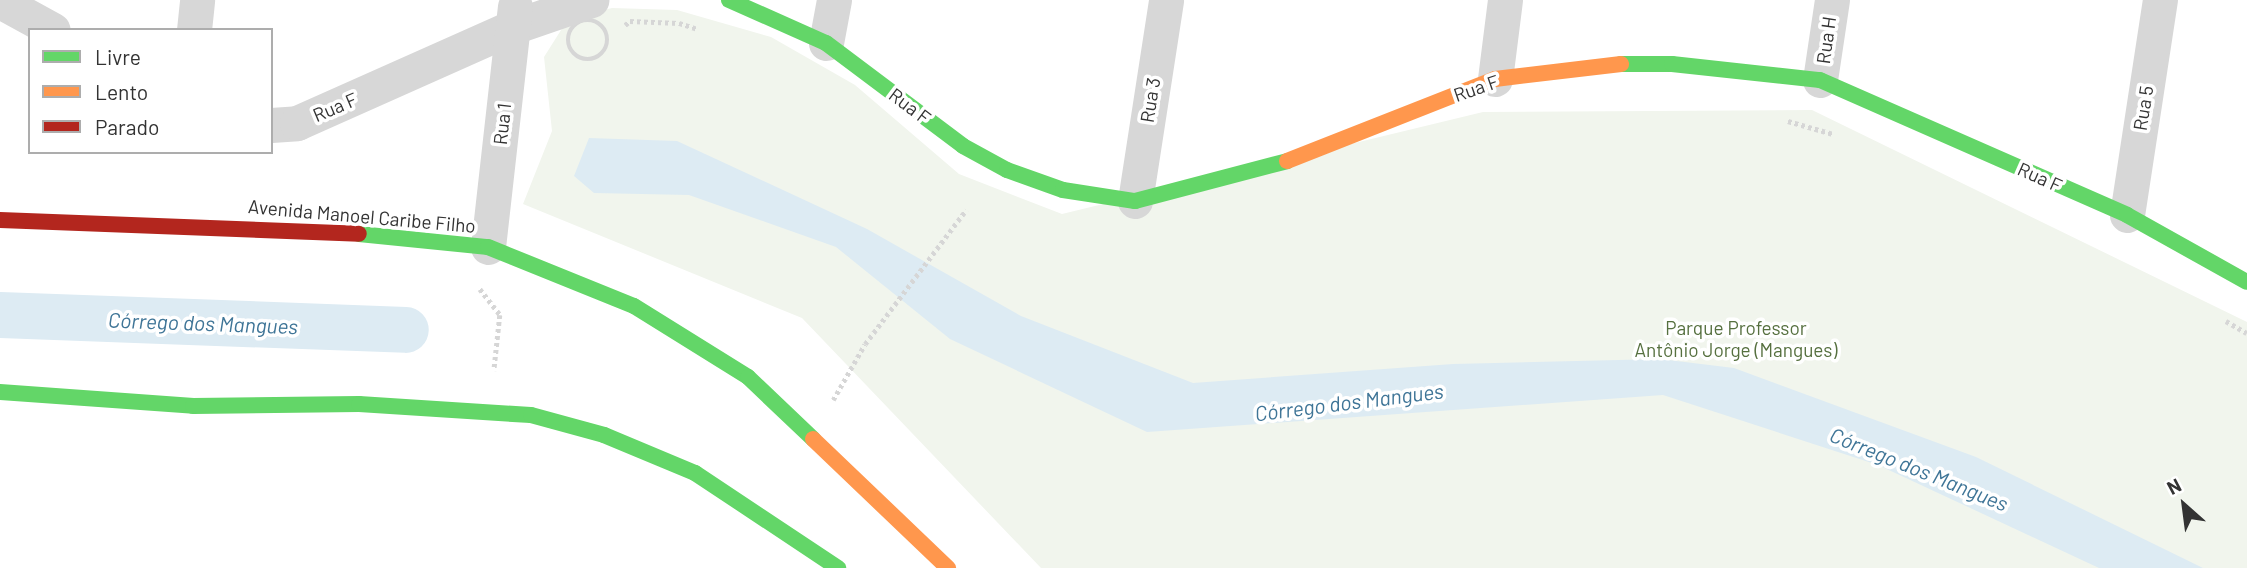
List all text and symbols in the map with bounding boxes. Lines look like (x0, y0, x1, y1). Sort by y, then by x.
street label: Rua H (1811, 15, 1841, 65)
legend (28, 28, 273, 154)
text: Livre (95, 44, 141, 69)
street label: Rua F (1450, 70, 1502, 106)
street label: Rua 3 (1135, 76, 1165, 124)
text: Lento (95, 79, 148, 104)
street label: Rua F (885, 83, 935, 129)
street label: Rua 5 (2128, 84, 2158, 132)
street label: Rua F (309, 87, 361, 127)
street label: Rua 1 (488, 102, 516, 146)
text: Parado (95, 114, 159, 139)
street label: Rua F (2014, 157, 2066, 197)
street label: Avenida Manoel Caribe Filho (247, 195, 477, 237)
water label: Córrego dos Mangues (108, 307, 298, 339)
park label: Parque Professor Antônio Jorge (Mangues) (1635, 317, 1837, 361)
water label: Córrego dos Mangues (1253, 378, 1445, 426)
water label: Córrego dos Mangues (1826, 422, 2012, 516)
north arrow (2149, 470, 2219, 540)
text: N (2163, 473, 2185, 499)

